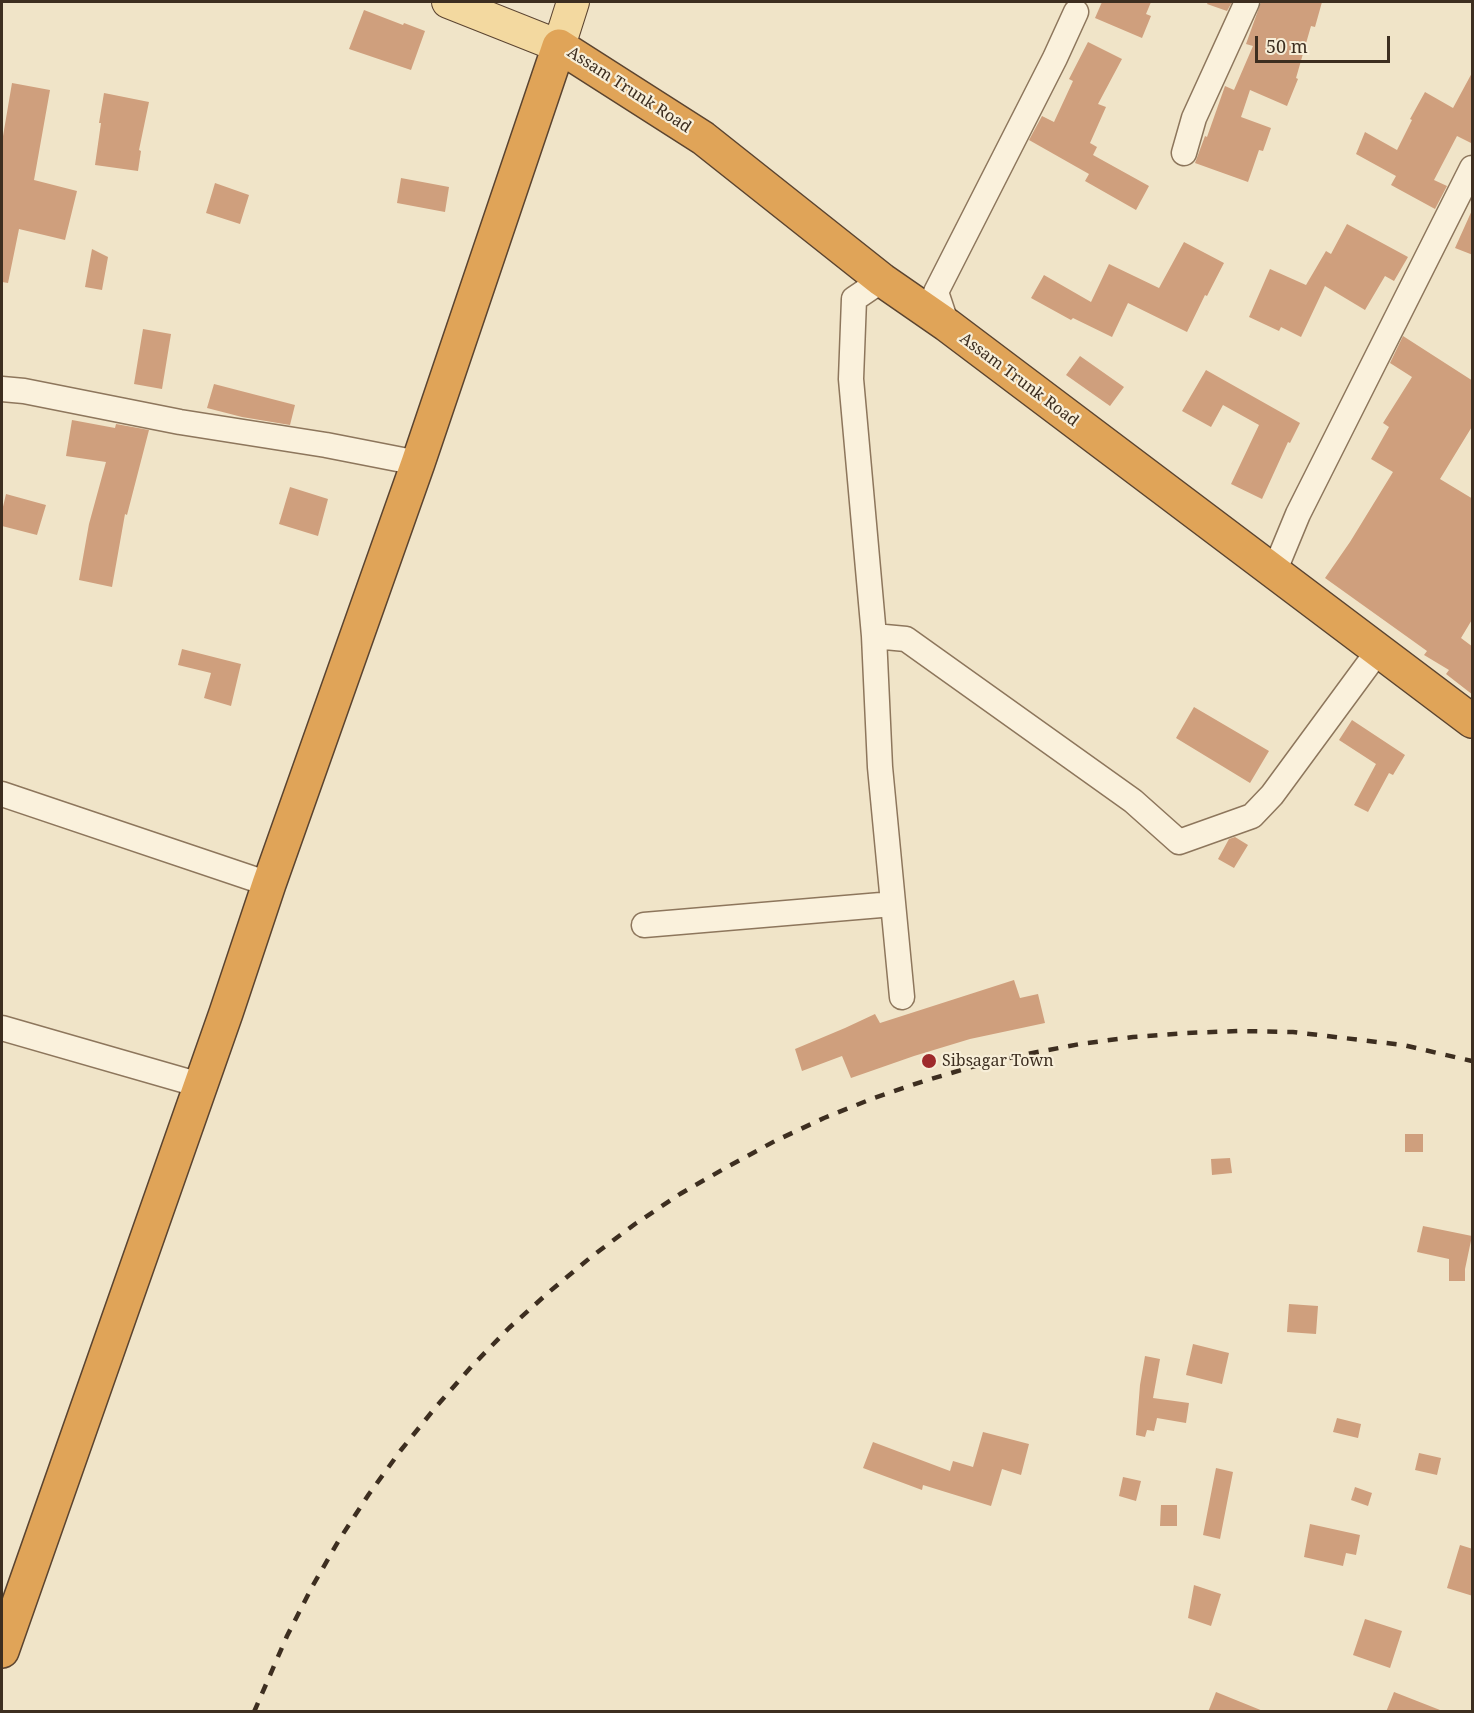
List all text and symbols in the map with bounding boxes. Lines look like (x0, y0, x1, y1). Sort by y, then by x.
scale bar (1258, 24, 1393, 62)
text: 50 m (1266, 34, 1308, 58)
street label: Assam Trunk Road (563, 43, 695, 137)
street label: Assam Trunk Road (956, 329, 1082, 431)
place label: Sibsagar Town (942, 1051, 1054, 1071)
marker: Sibsagar Town (920, 1052, 938, 1070)

